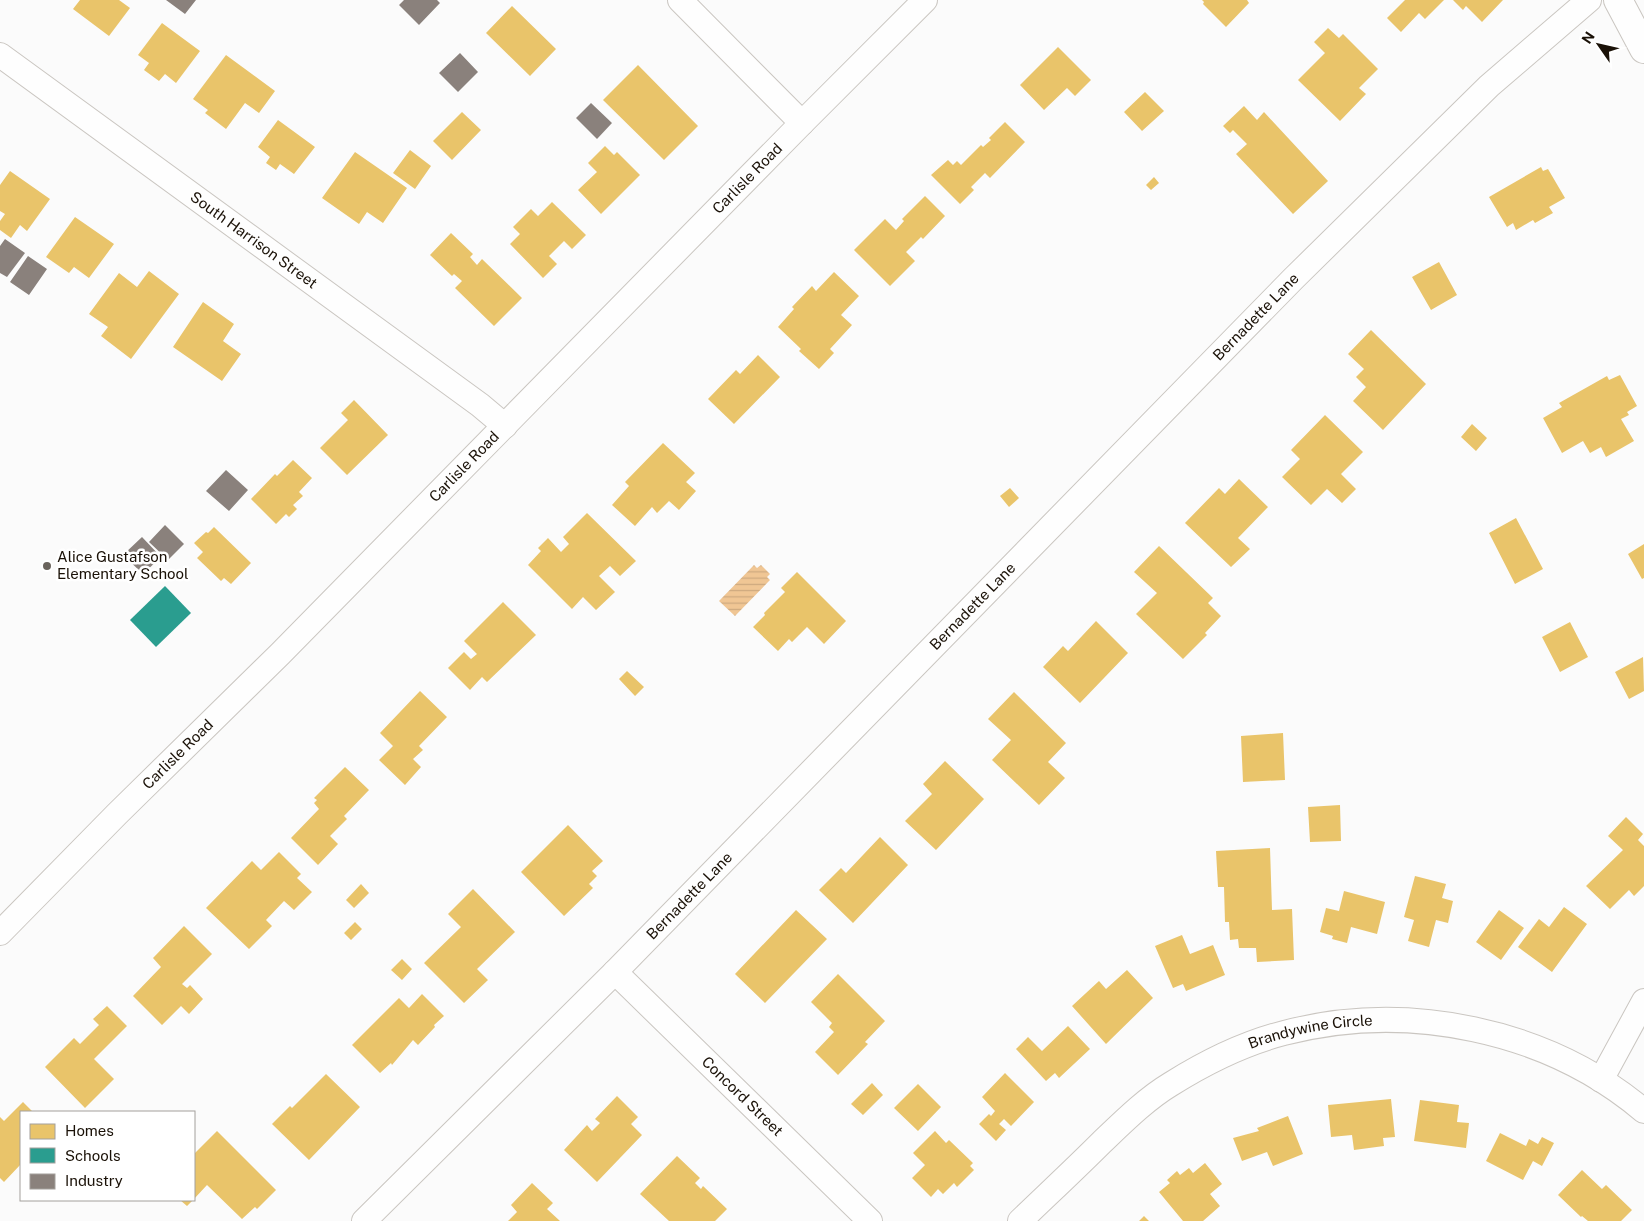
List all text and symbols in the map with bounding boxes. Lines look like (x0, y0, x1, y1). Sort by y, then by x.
north arrow (1574, 20, 1624, 70)
text: N (1579, 29, 1598, 47)
street label: Carlisle Road (709, 139, 785, 217)
street label: South Harrison Street (187, 188, 321, 292)
street label: Bernadette Lane (1209, 269, 1302, 364)
street label: Carlisle Road (426, 428, 502, 505)
place label: Alice Gustafson Elementary School (57, 548, 189, 582)
street label: Bernadette Lane (926, 559, 1019, 653)
marker: Alice Gustafson Elementary School (41, 560, 53, 572)
street label: Carlisle Road (139, 716, 216, 792)
street label: Bernadette Lane (643, 848, 735, 943)
street label: Brandywine Circle (1246, 1011, 1373, 1052)
street label: Concord Street (699, 1053, 787, 1139)
legend (20, 1111, 195, 1201)
text: Homes (65, 1122, 114, 1139)
text: Schools (65, 1147, 121, 1164)
text: Industry (65, 1172, 123, 1189)

